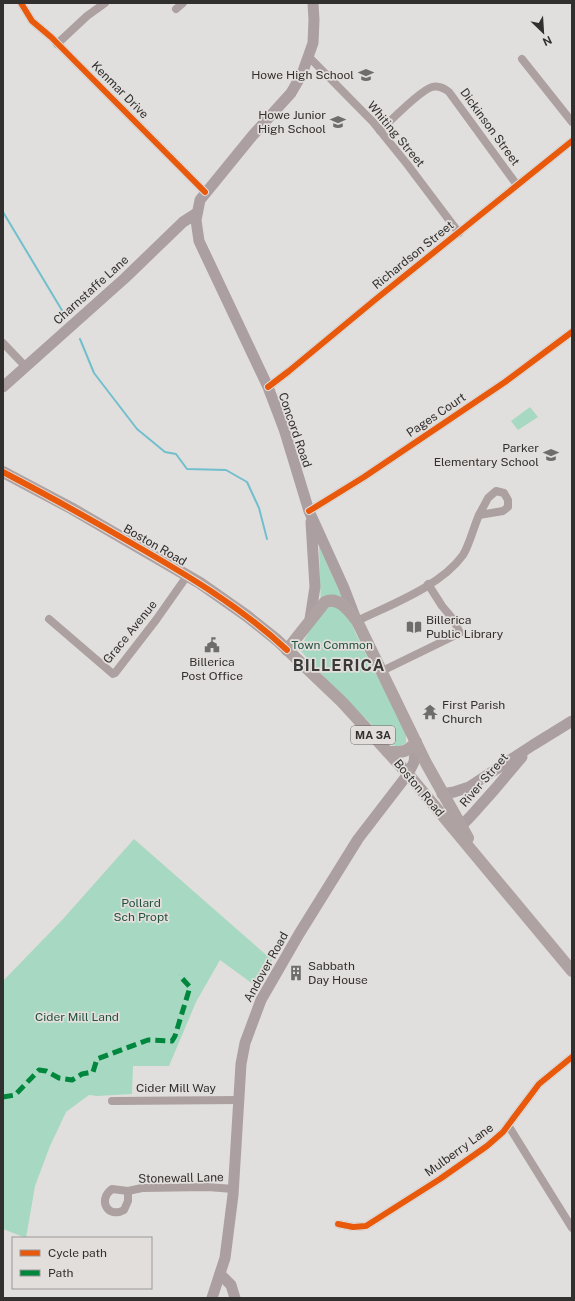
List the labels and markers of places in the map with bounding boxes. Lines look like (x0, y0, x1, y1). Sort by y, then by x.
school or university icon: Howe High School (357, 66, 375, 84)
place label: Howe High School (251, 68, 354, 82)
place label: Howe Junior High School (258, 108, 326, 136)
school or university icon: Howe Junior High School (329, 113, 347, 131)
place label: Parker Elementary School (434, 441, 539, 469)
school or university icon: Parker Elementary School (542, 446, 560, 464)
place label: Billerica Public Library (426, 613, 504, 641)
library icon: Billerica Public Library (405, 618, 423, 636)
public building icon: Billerica Post Office (203, 636, 221, 654)
place label: Billerica Post Office (181, 655, 243, 683)
place label: First Parish Church (442, 698, 505, 726)
temple icon: First Parish Church (421, 703, 439, 721)
place label: Sabbath Day House (308, 959, 368, 987)
building icon: Sabbath Day House (287, 964, 305, 982)

